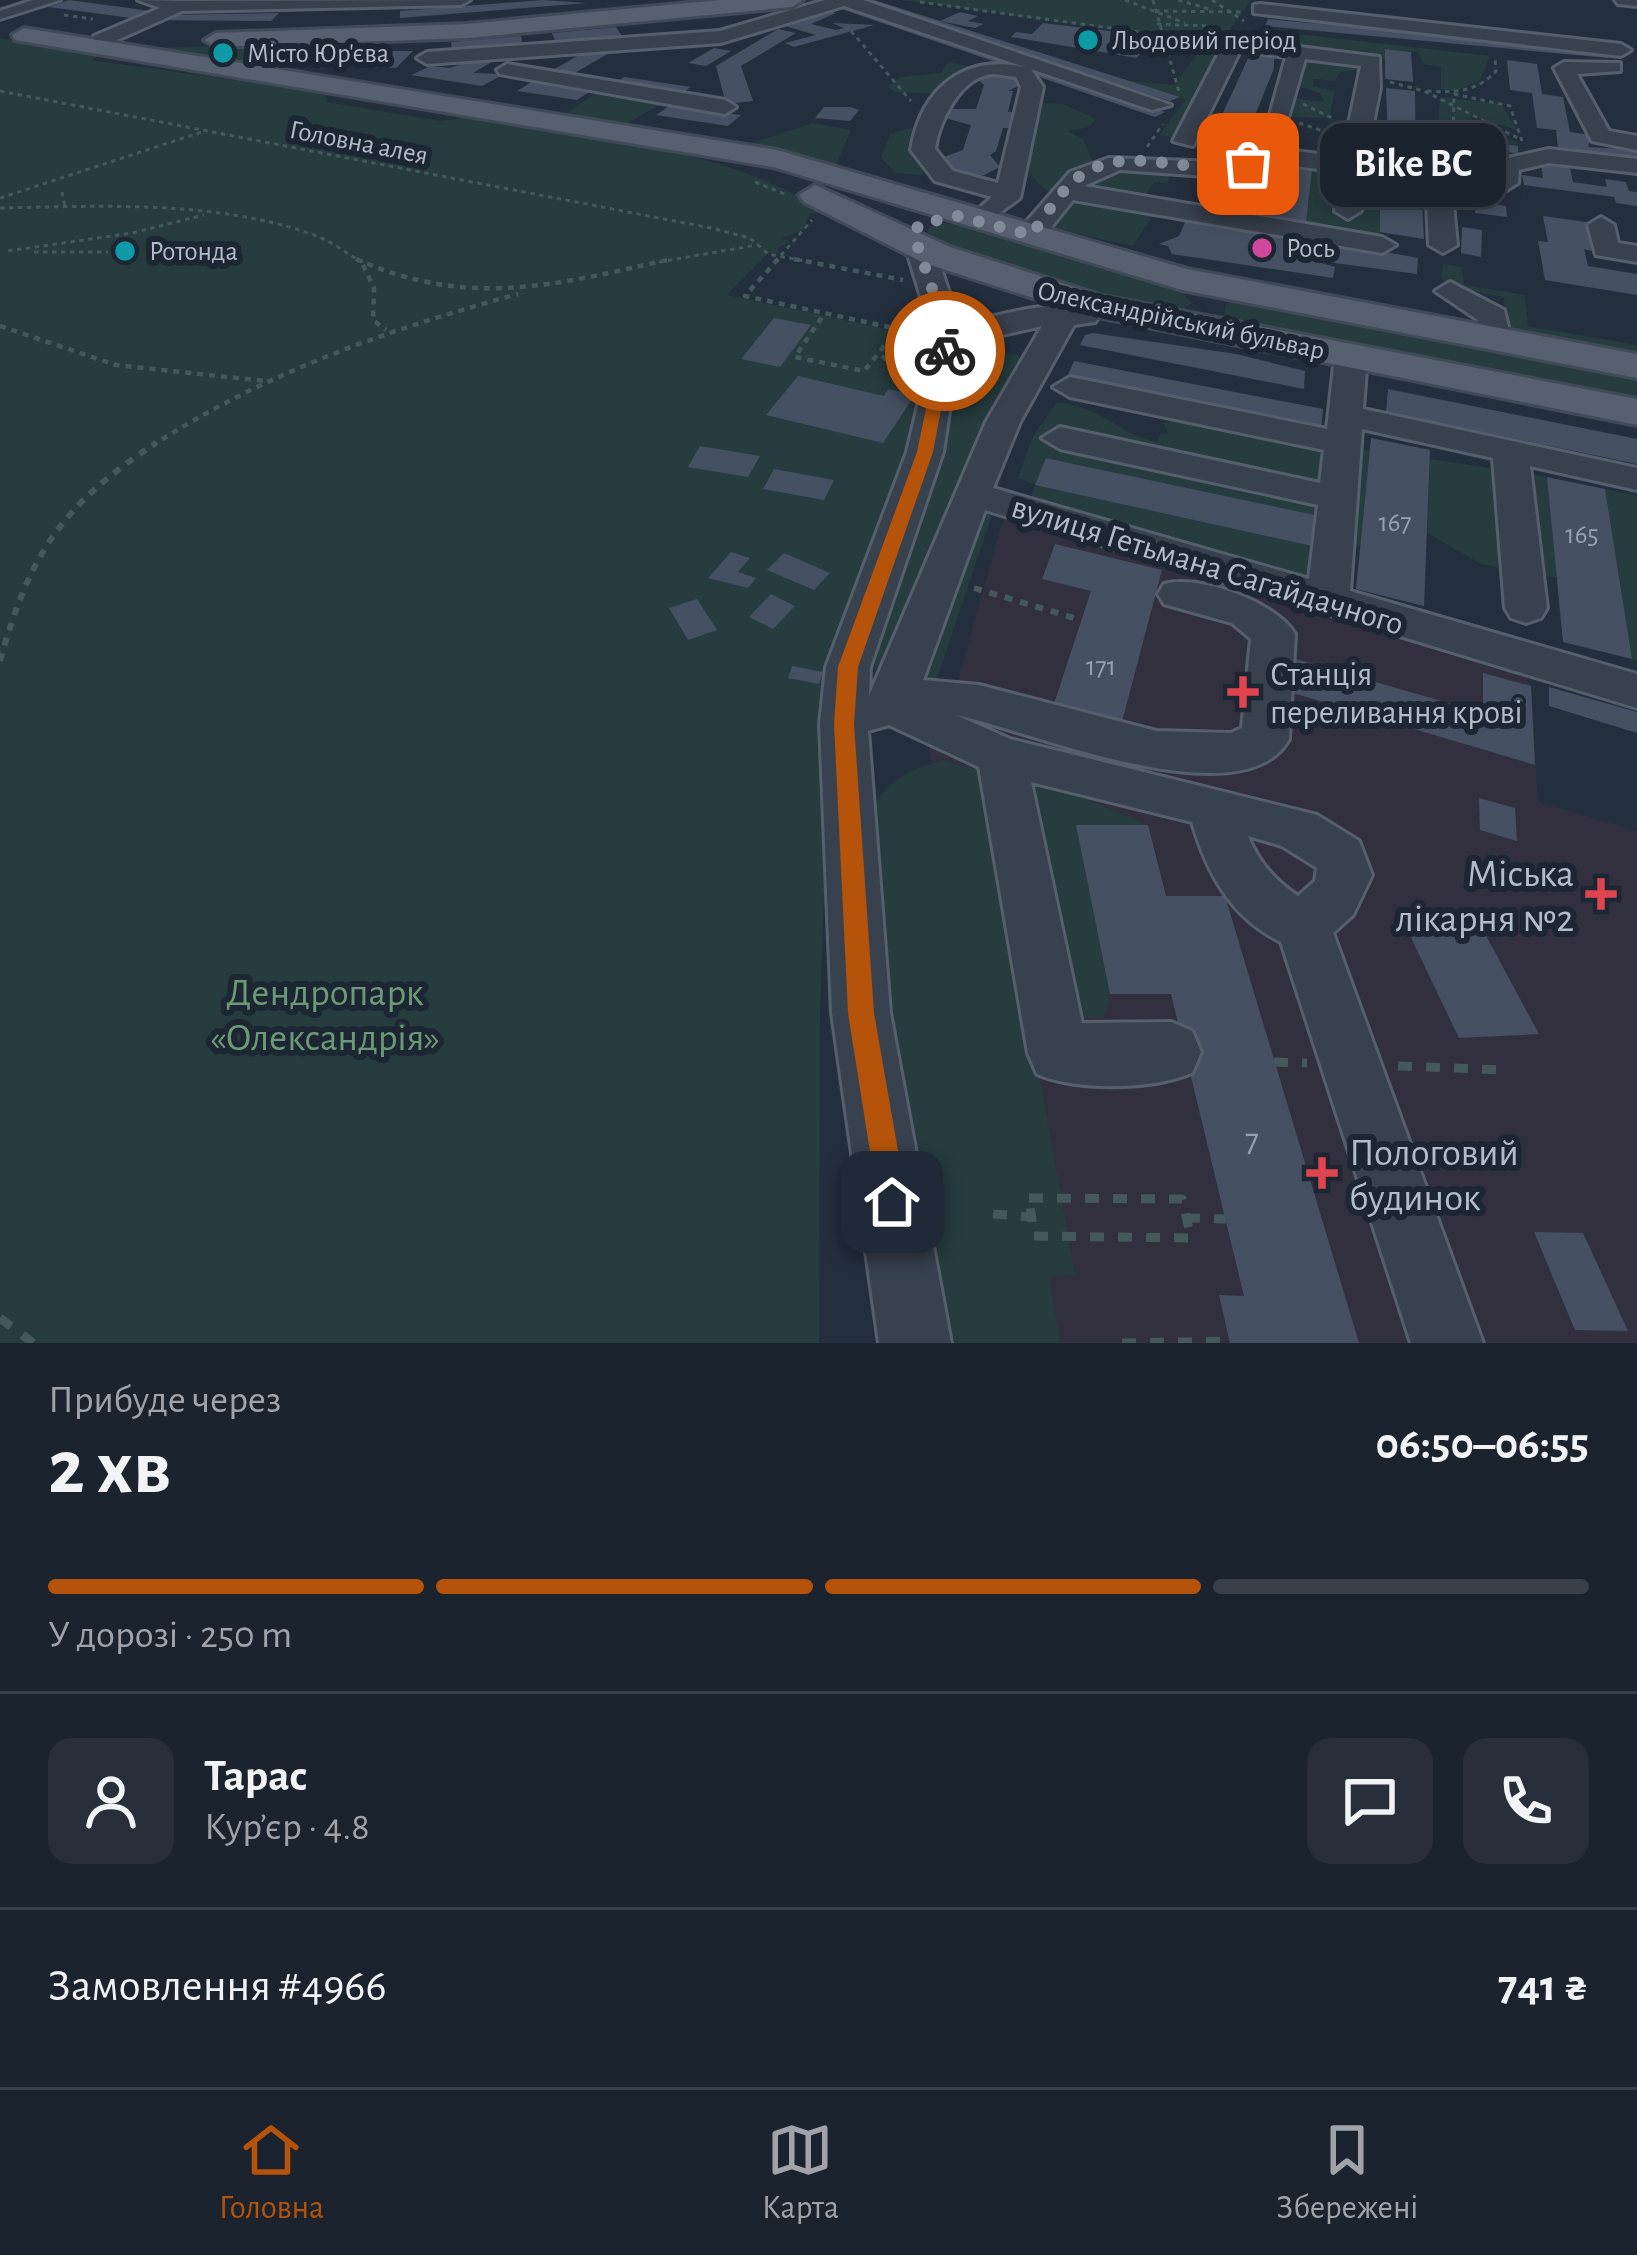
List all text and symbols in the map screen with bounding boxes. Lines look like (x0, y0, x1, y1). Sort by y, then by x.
marker: Льодовий період (1075, 27, 1101, 53)
place label: Льодовий період (1112, 27, 1296, 54)
marker: Місто Юр'єва (210, 40, 236, 66)
place label: Місто Юр'єва (247, 40, 389, 67)
pin (1197, 113, 1299, 215)
street label: Головна алея (287, 116, 430, 169)
callout: Bike BC (1320, 122, 1506, 206)
icon: bag (1215, 131, 1281, 197)
text: Bike BC (1354, 145, 1472, 184)
marker: Рось (1249, 235, 1275, 261)
place label: Рось (1286, 235, 1335, 262)
marker: Ротонда (112, 238, 138, 264)
place label: Ротонда (149, 238, 238, 265)
street label: Олександрійський бульвар (1035, 277, 1327, 365)
courier (885, 291, 1005, 411)
icon: bike (912, 318, 978, 384)
street label: вулиця Гетьмана Сагайдачного (1007, 491, 1407, 642)
house number: 167 (1378, 509, 1412, 536)
house number: 165 (1565, 521, 1599, 548)
house number: 171 (1086, 653, 1116, 680)
place label: Станція переливання крові (1270, 659, 1523, 730)
marker: Станція переливання крові (1227, 676, 1259, 708)
place label: Міська лікарня №2 (1396, 855, 1574, 939)
marker: Міська лікарня №2 (1585, 878, 1617, 910)
park label: Дендропарк «Олександрія» (210, 974, 440, 1058)
house number: 7 (1245, 1125, 1259, 1158)
place label: Пологовий будинок (1349, 1134, 1519, 1218)
pin (841, 1151, 943, 1253)
marker: Пологовий будинок (1306, 1157, 1338, 1189)
icon: home (859, 1169, 925, 1235)
text: Прибуде через (48, 1381, 281, 1420)
text: 06:50–06:55 (1376, 1422, 1589, 1467)
text: 2 хв (48, 1430, 171, 1508)
text: У дорозі · 250 m (48, 1616, 292, 1655)
button: person (48, 1738, 174, 1864)
button: chat (1307, 1738, 1433, 1864)
button: phone (1463, 1738, 1589, 1864)
text: Тарас (204, 1754, 308, 1799)
text: Кур’єр · 4.8 (204, 1808, 370, 1847)
text: Замовлення #4966 (48, 1964, 387, 2009)
text: 741 ₴ (1498, 1964, 1589, 2009)
tab: Головна (219, 2117, 324, 2229)
tab: Карта (762, 2117, 839, 2229)
tab: Збережені (1277, 2117, 1418, 2229)

